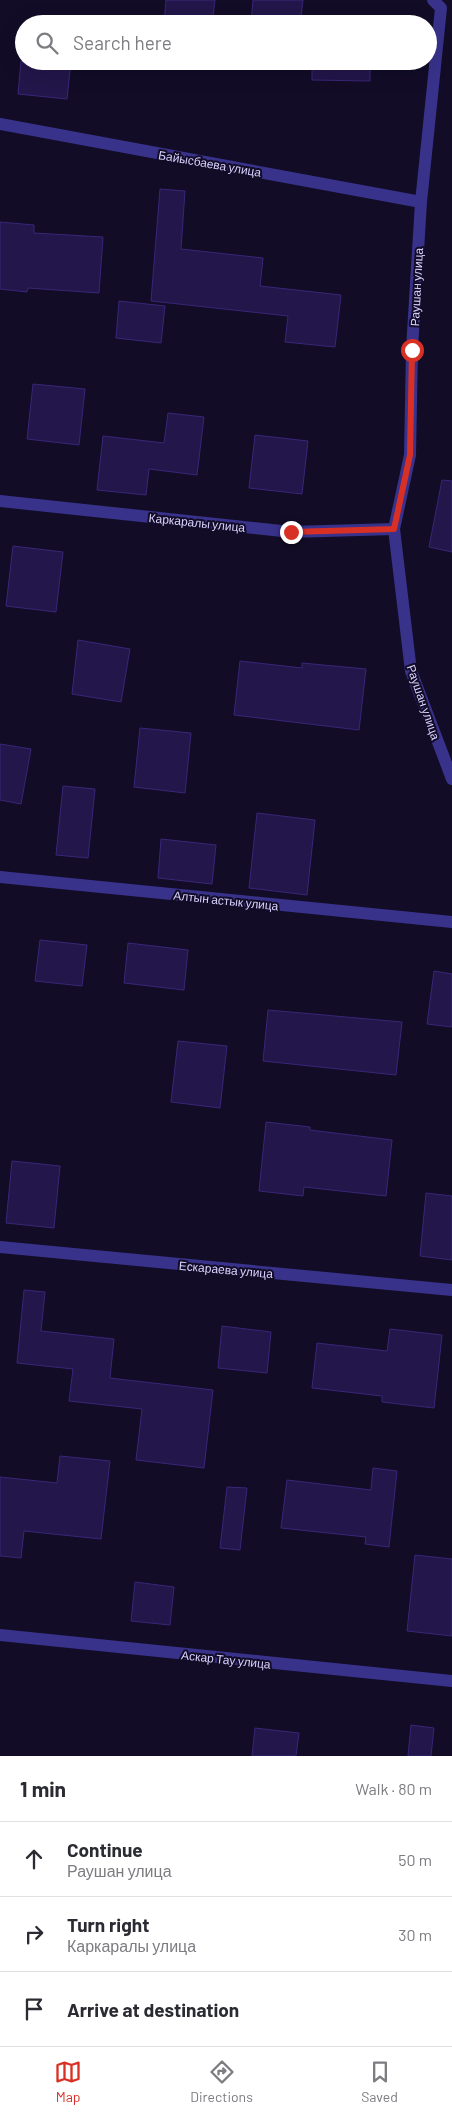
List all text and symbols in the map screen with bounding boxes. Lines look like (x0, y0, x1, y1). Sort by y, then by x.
search box (15, 15, 437, 70)
icon: search (33, 29, 61, 57)
text: Search here (73, 31, 172, 54)
street label: Байысбаева улица (157, 147, 263, 180)
street label: Раушан улица (407, 247, 426, 327)
route start (401, 339, 424, 362)
street label: Каркаралы улица (148, 510, 246, 535)
route end (280, 521, 303, 544)
street label: Раушан улица (404, 663, 443, 742)
street label: Алтын астык улица (173, 888, 280, 914)
street label: Ескараева улица (178, 1258, 274, 1281)
street label: Аскар Тау улица (180, 1647, 272, 1672)
text: 1 min (20, 1776, 66, 1801)
text: Walk · 80 m (355, 1779, 432, 1798)
text: Continue (67, 1838, 143, 1861)
icon: ahead (20, 1845, 48, 1873)
text: 50 m (398, 1850, 432, 1869)
text: Раушан улица (67, 1861, 172, 1880)
text: Turn right (67, 1913, 149, 1936)
icon: right (20, 1920, 48, 1948)
text: 30 m (398, 1925, 432, 1944)
text: Каркаралы улица (67, 1936, 196, 1955)
icon: arrive (20, 1995, 48, 2023)
text: Arrive at destination (67, 1998, 239, 2021)
tab: Map (54, 2058, 82, 2105)
tab: Directions (190, 2058, 253, 2105)
tab: Saved (361, 2058, 398, 2105)

